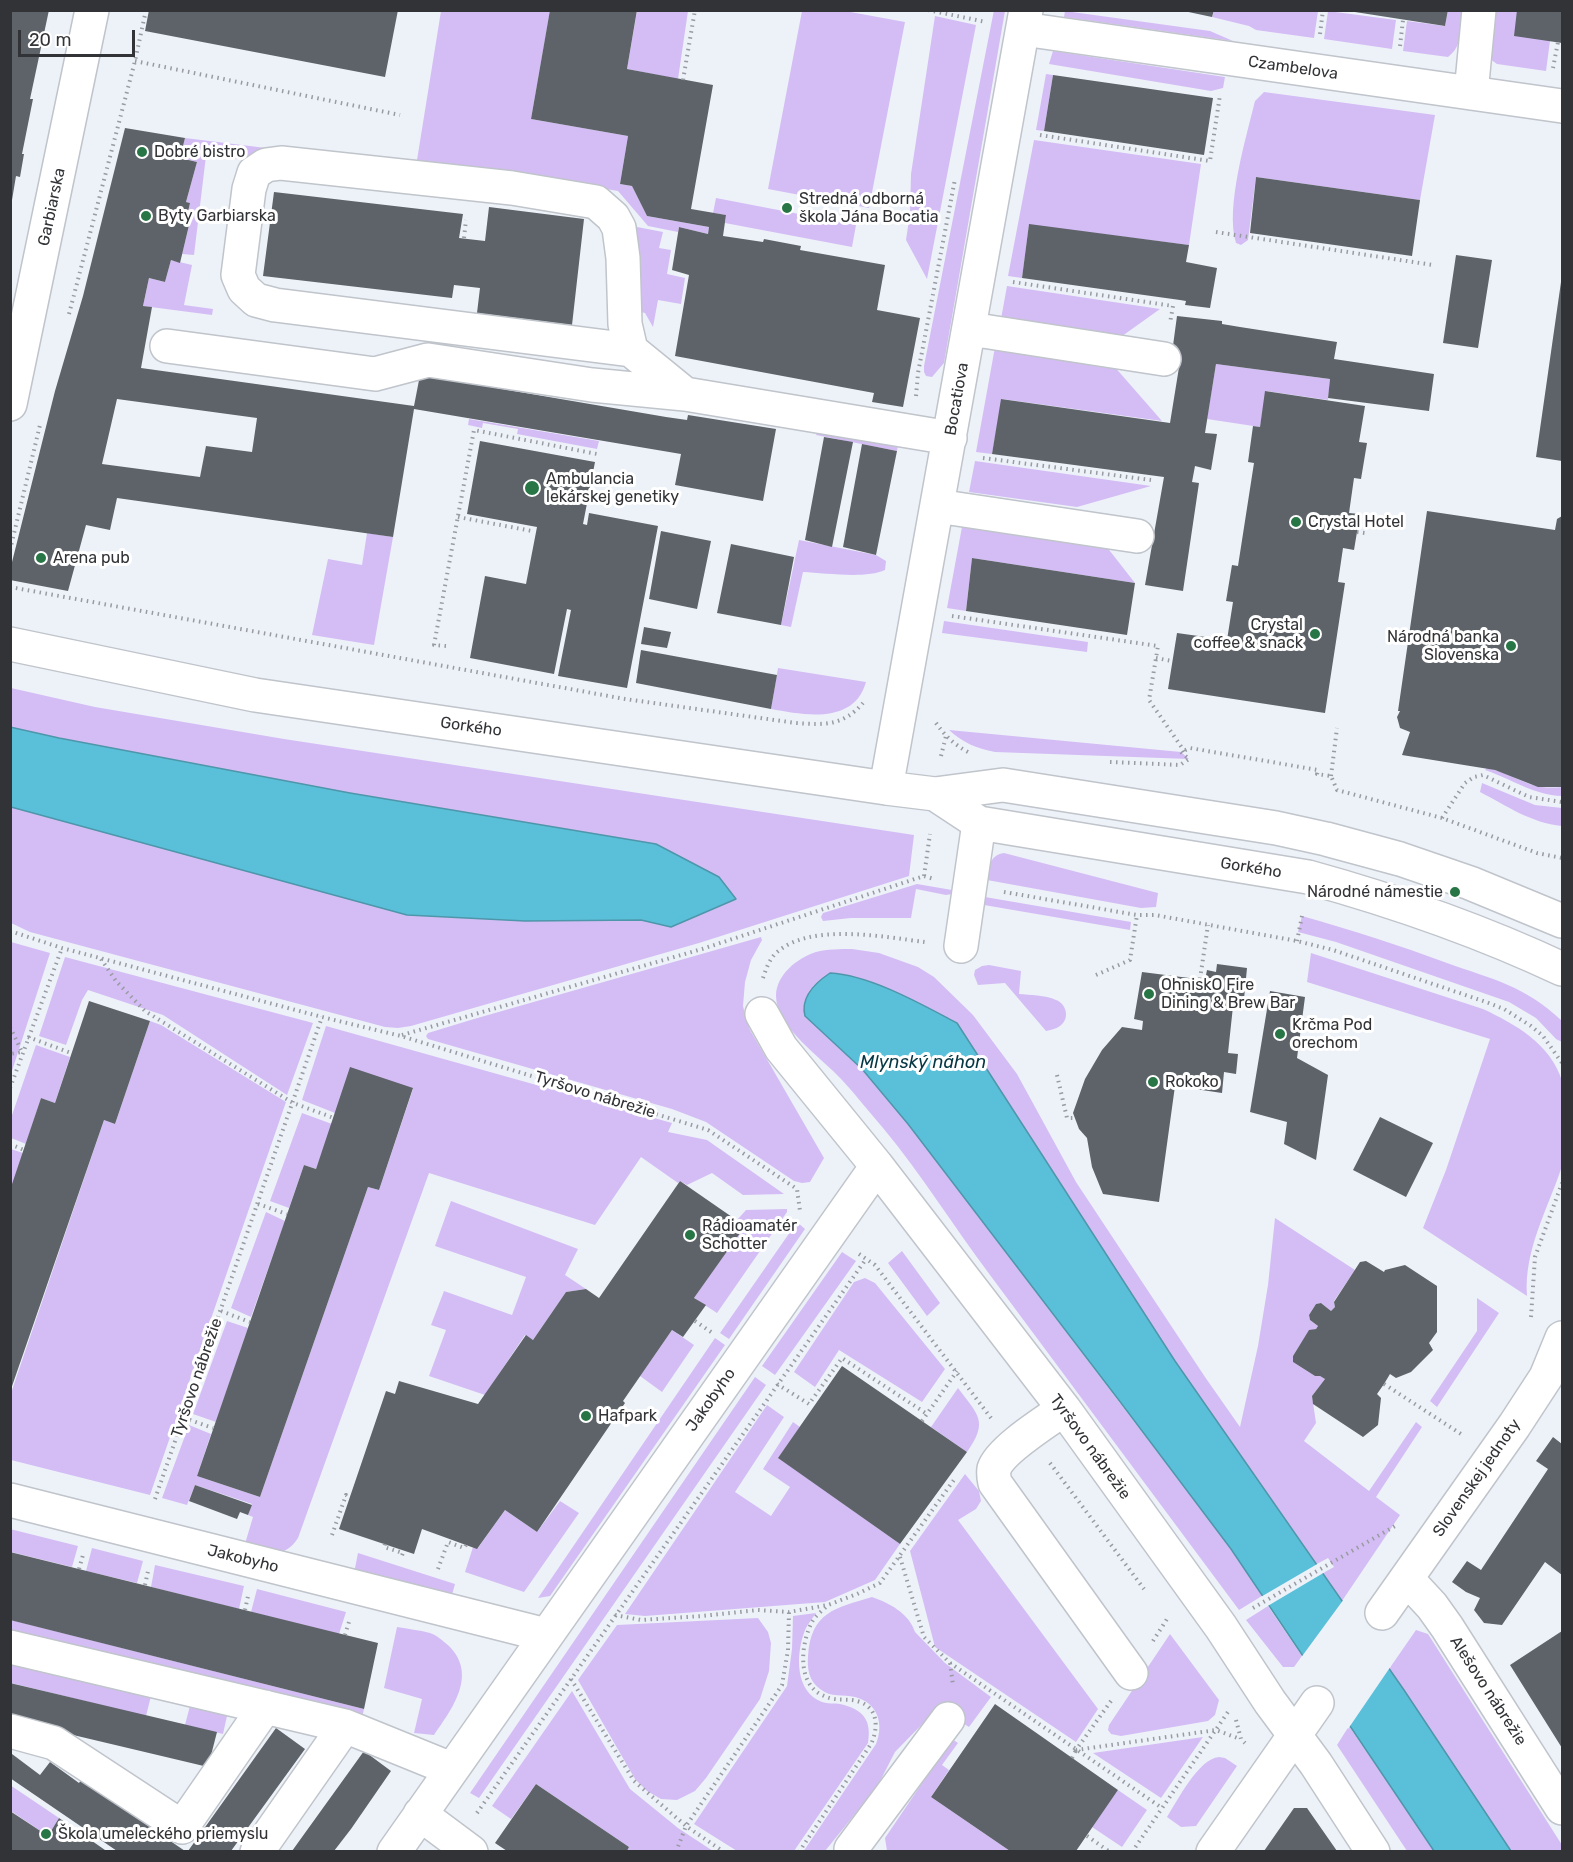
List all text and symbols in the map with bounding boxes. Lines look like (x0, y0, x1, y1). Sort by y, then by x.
scale bar (21, 18, 138, 56)
text: 20 m (29, 29, 71, 51)
street label: Czambelova (1247, 52, 1339, 84)
place label: Dobré bistro (154, 142, 245, 162)
marker: Dobré bistro (135, 145, 149, 159)
street label: Garbiarska (34, 166, 70, 248)
place label: Stredná odborná škola Jána Bocatia (799, 189, 939, 227)
marker: Stredná odborná škola Jána Bocatia (780, 201, 794, 215)
place label: Byty Garbiarska (158, 206, 276, 226)
marker: Byty Garbiarska (139, 209, 153, 223)
street label: Bocatiova (941, 361, 973, 437)
place label: Ambulancia lekárskej genetiky (546, 469, 679, 507)
marker: Ambulancia lekárskej genetiky (523, 479, 541, 497)
place label: Crystal Hotel (1308, 512, 1404, 532)
marker: Crystal Hotel (1289, 515, 1303, 529)
place label: Arena pub (53, 548, 130, 568)
marker: Arena pub (34, 551, 48, 565)
place label: Crystal coffee & snack (1194, 615, 1303, 653)
marker: Crystal coffee & snack (1308, 627, 1322, 641)
place label: Národná banka Slovenska (1387, 627, 1499, 665)
marker: Národná banka Slovenska (1504, 639, 1518, 653)
street label: Gorkého (439, 713, 503, 741)
street label: Gorkého (1219, 854, 1283, 882)
place label: Národné námestie (1307, 882, 1443, 902)
marker: Národné námestie (1448, 885, 1462, 899)
place label: OhniskO Fire Dining & Brew Bar (1161, 975, 1295, 1013)
marker: OhniskO Fire Dining & Brew Bar (1142, 987, 1156, 1001)
place label: Krčma Pod orechom (1292, 1015, 1372, 1053)
marker: Krčma Pod orechom (1273, 1027, 1287, 1041)
water label: Mlynský náhon (860, 1052, 986, 1074)
street label: Tyršovo nábrežie (532, 1067, 658, 1123)
place label: Rokoko (1165, 1072, 1219, 1092)
marker: Rokoko (1146, 1075, 1160, 1089)
place label: Rádioamatér Schotter (702, 1216, 797, 1254)
marker: Rádioamatér Schotter (683, 1228, 697, 1242)
street label: Tyršovo nábrežie (167, 1316, 227, 1440)
street label: Jakobyho (682, 1365, 740, 1435)
street label: Tyršovo nábrežie (1045, 1391, 1135, 1503)
place label: Hafpark (598, 1406, 657, 1426)
marker: Hafpark (579, 1409, 593, 1423)
street label: Slovenskej jednoty (1429, 1415, 1525, 1541)
street label: Jakobyho (205, 1541, 281, 1577)
street label: Alešovo nábrežie (1446, 1633, 1530, 1749)
place label: Škola umeleckého priemyslu (58, 1824, 268, 1844)
marker: Škola umeleckého priemyslu (39, 1827, 53, 1841)

